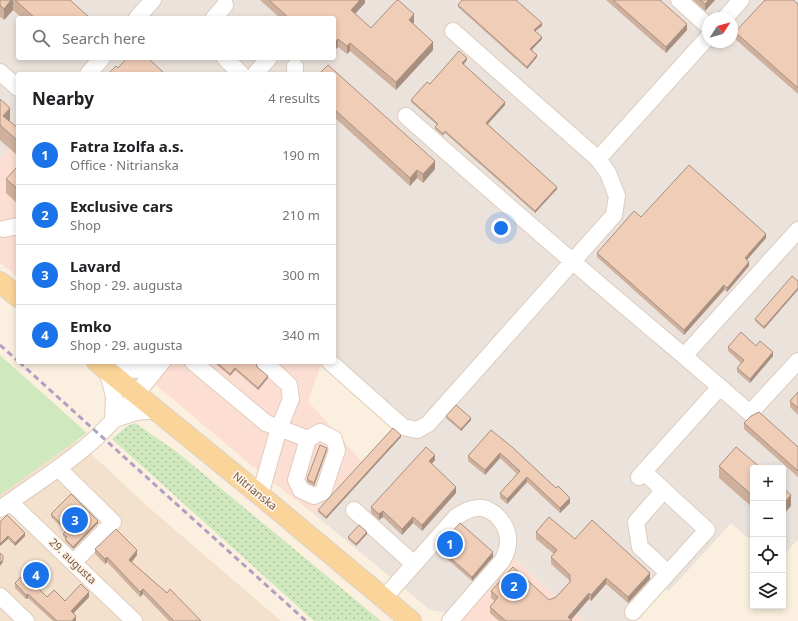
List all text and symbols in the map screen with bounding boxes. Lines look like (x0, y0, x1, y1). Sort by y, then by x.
north arrow (702, 12, 738, 48)
search box (16, 16, 336, 60)
icon: search (30, 27, 52, 49)
text: Search here (62, 28, 145, 48)
text: Nearby (32, 87, 94, 110)
text: 4 results (268, 89, 320, 107)
text: Fatra Izolfa a.s. (70, 136, 184, 156)
text: 1 (41, 146, 49, 164)
text: 190 m (282, 146, 320, 164)
text: Office · Nitrianska (70, 156, 179, 174)
text: Exclusive cars (70, 196, 173, 216)
text: 2 (41, 206, 49, 224)
text: 210 m (282, 206, 320, 224)
text: Shop (70, 216, 101, 234)
your location (491, 218, 511, 238)
text: Lavard (70, 256, 121, 276)
text: 3 (41, 266, 49, 284)
text: 300 m (282, 266, 320, 284)
text: Shop · 29. augusta (70, 276, 183, 294)
text: Emko (70, 316, 112, 336)
text: 4 (41, 326, 49, 344)
text: 340 m (282, 326, 320, 344)
text: Shop · 29. augusta (70, 336, 183, 354)
map controls (750, 465, 786, 609)
button: + (750, 465, 786, 501)
street label: Nitrianska (230, 468, 281, 513)
button: − (750, 501, 786, 537)
pin: 3 (62, 505, 88, 535)
pin: 1 (437, 529, 463, 559)
street label: 29. augusta (46, 534, 100, 587)
button: locate (750, 537, 786, 573)
pin: 4 (23, 560, 49, 590)
pin: 2 (501, 571, 527, 601)
button: layers (750, 573, 786, 609)

